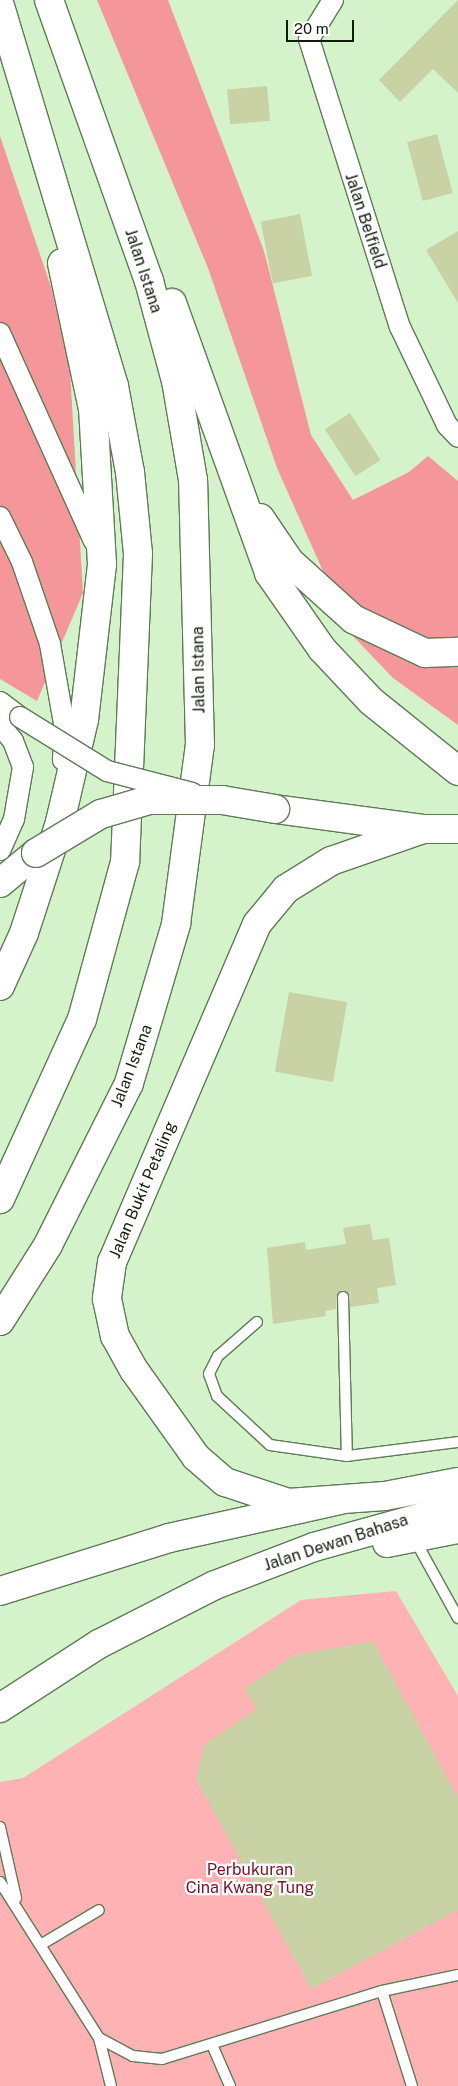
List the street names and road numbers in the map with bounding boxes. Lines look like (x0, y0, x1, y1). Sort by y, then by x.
street label: Jalan Belfield (341, 171, 389, 271)
street label: Jalan Istana (120, 227, 166, 315)
street label: Jalan Istana (189, 626, 209, 714)
street label: Jalan Istana (107, 1022, 157, 1110)
street label: Jalan Bukit Petaling (105, 1119, 181, 1261)
street label: Jalan Dewan Bahasa (261, 1511, 411, 1575)

